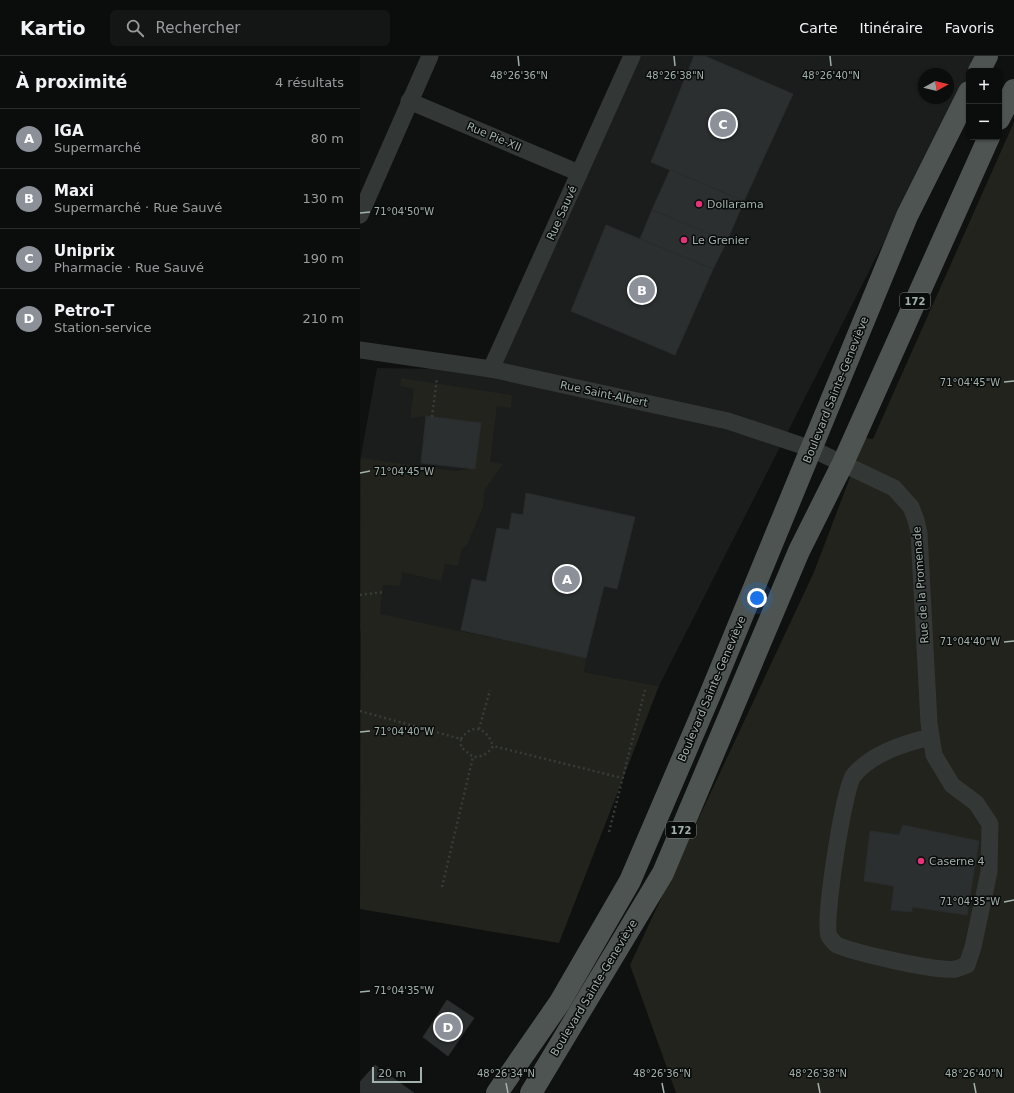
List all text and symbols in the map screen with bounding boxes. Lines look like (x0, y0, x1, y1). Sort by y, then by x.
search box (110, 10, 390, 46)
text: Kartio (20, 17, 86, 39)
icon: search (124, 17, 146, 39)
text: Rechercher (156, 19, 241, 37)
text: Carte (799, 20, 838, 36)
text: Itinéraire (860, 20, 923, 36)
text: Favoris (945, 20, 994, 36)
north arrow (918, 68, 954, 104)
map controls (966, 68, 1002, 140)
button: + (966, 68, 1002, 104)
text: 48°26'36"N (490, 70, 548, 81)
text: 48°26'38"N (646, 70, 704, 81)
text: 48°26'40"N (802, 70, 860, 81)
text: À proximité (16, 72, 127, 92)
text: 4 résultats (275, 75, 344, 90)
button: − (966, 104, 1002, 140)
pin: C (710, 109, 736, 139)
street label: Rue Pie-XII (465, 120, 523, 154)
text: IGA (54, 122, 84, 140)
text: A (24, 131, 34, 146)
text: 80 m (311, 131, 344, 146)
text: Supermarché (54, 140, 141, 155)
text: Maxi (54, 182, 94, 200)
street label: Rue Sauvé (544, 183, 580, 242)
text: B (24, 191, 34, 206)
text: 130 m (302, 191, 344, 206)
place label: Dollarama (707, 198, 764, 211)
marker: Dollarama (694, 199, 704, 209)
text: Supermarché · Rue Sauvé (54, 200, 222, 215)
text: 71°04'50"W (374, 206, 434, 217)
place label: Le Grenier (692, 234, 750, 247)
marker: Le Grenier (679, 235, 689, 245)
text: Uniprix (54, 242, 115, 260)
text: C (24, 251, 34, 266)
text: 190 m (302, 251, 344, 266)
text: Pharmacie · Rue Sauvé (54, 260, 204, 275)
pin: B (629, 275, 655, 305)
road number: 172 (900, 293, 930, 309)
text: Petro-T (54, 302, 114, 320)
text: D (24, 311, 34, 326)
text: 210 m (302, 311, 344, 326)
street label: Boulevard Sainte-Geneviève (801, 315, 872, 465)
text: Station-service (54, 320, 151, 335)
text: 71°04'45"W (940, 377, 1000, 388)
street label: Rue Saint-Albert (559, 378, 650, 410)
text: 71°04'45"W (374, 466, 434, 477)
street label: Rue de la Promenade (910, 526, 932, 644)
pin: A (554, 564, 580, 594)
your location (747, 588, 767, 608)
street label: Boulevard Sainte-Geneviève (675, 614, 749, 764)
text: 71°04'40"W (940, 636, 1000, 647)
text: 71°04'40"W (374, 726, 434, 737)
road number: 172 (666, 822, 696, 838)
place label: Caserne 4 (929, 855, 984, 868)
marker: Caserne 4 (916, 856, 926, 866)
text: 71°04'35"W (940, 896, 1000, 907)
street label: Boulevard Sainte-Geneviève (548, 917, 640, 1059)
text: 71°04'35"W (374, 985, 434, 996)
pin: D (435, 1012, 461, 1042)
scale bar (372, 1065, 422, 1084)
text: 20 m (378, 1067, 406, 1080)
text: 48°26'34"N (477, 1068, 535, 1079)
text: 48°26'36"N (633, 1068, 691, 1079)
text: 48°26'38"N (789, 1068, 847, 1079)
text: 48°26'40"N (945, 1068, 1003, 1079)

